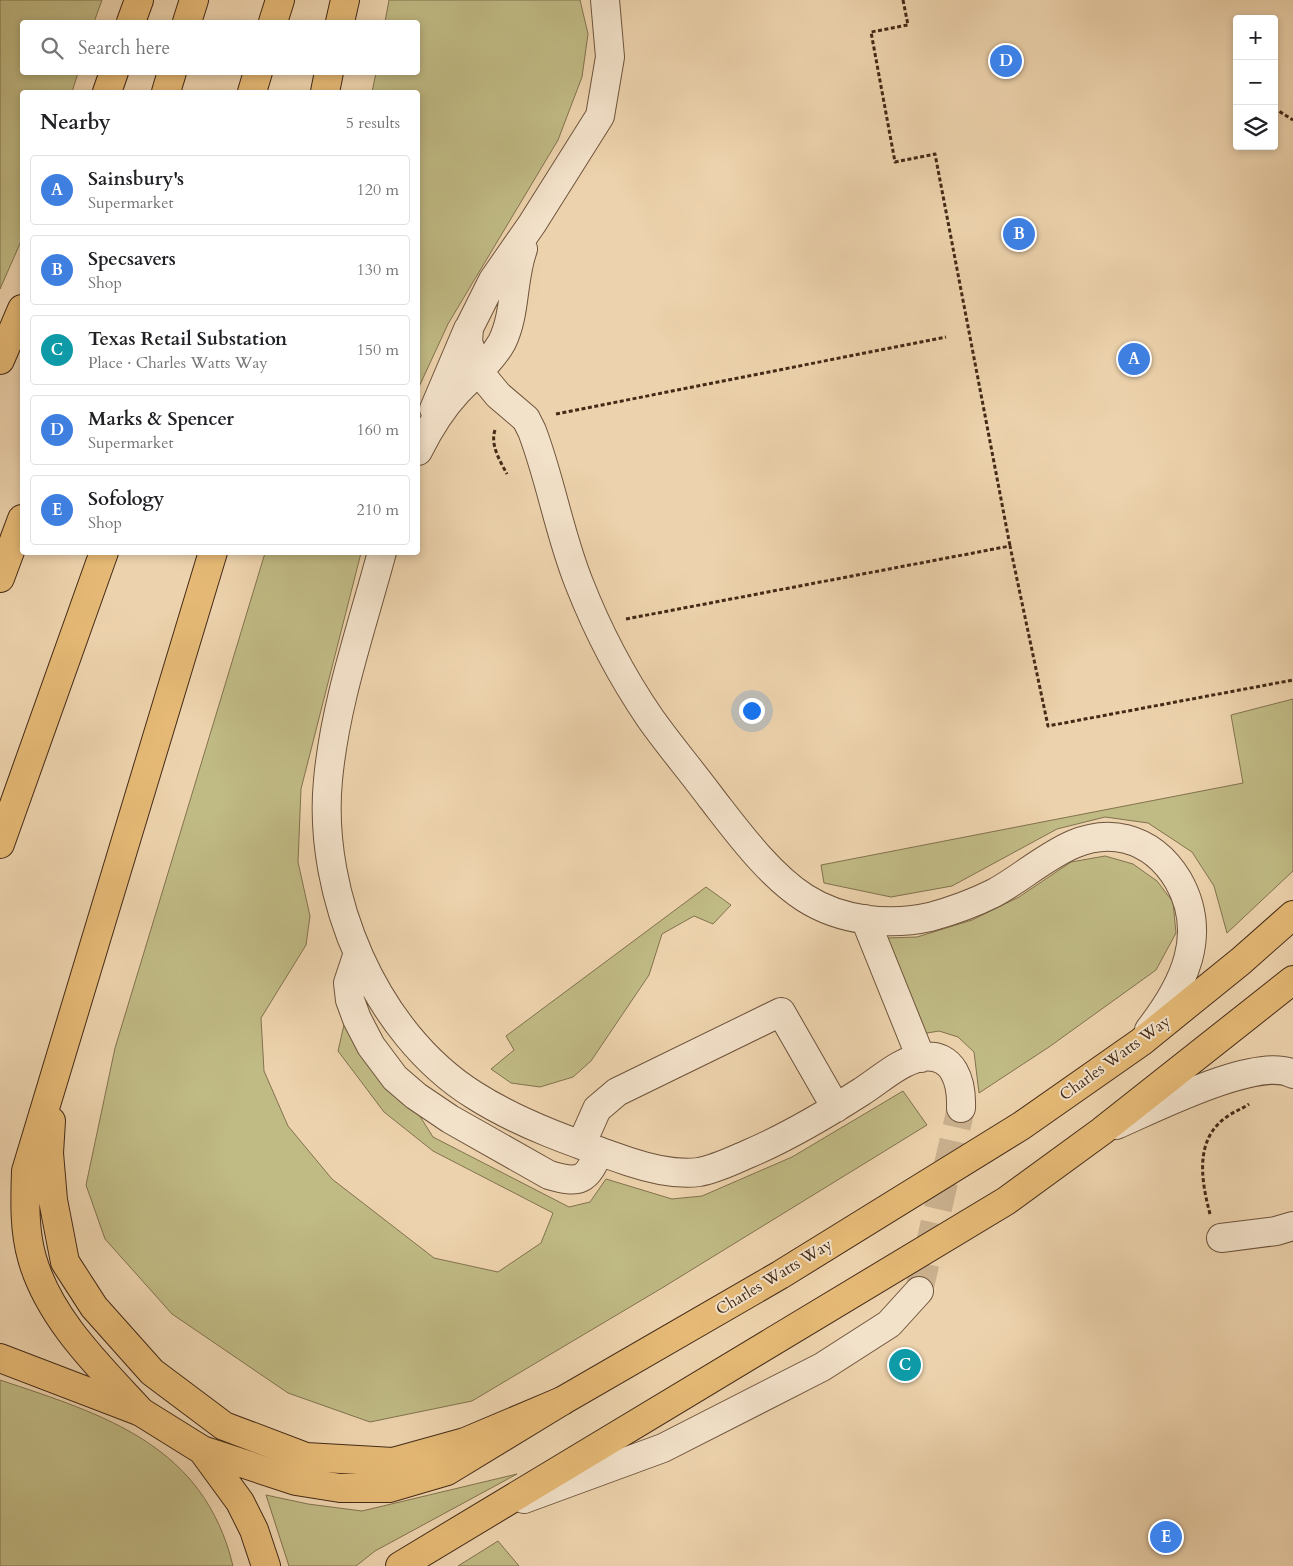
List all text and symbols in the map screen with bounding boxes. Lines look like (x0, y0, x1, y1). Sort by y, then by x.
map controls (1233, 15, 1278, 150)
button: + (1233, 15, 1278, 60)
search box (20, 20, 420, 75)
icon: search (38, 34, 66, 62)
text: Search here (78, 35, 170, 61)
pin: D (990, 42, 1022, 80)
button: − (1233, 60, 1278, 105)
button: layers (1233, 105, 1278, 150)
text: Nearby (40, 108, 111, 137)
text: 5 results (346, 112, 400, 134)
text: Sainsbury's (88, 166, 184, 192)
text: A (51, 179, 63, 201)
text: 120 m (357, 179, 399, 201)
text: Supermarket (88, 192, 174, 214)
pin: B (1003, 215, 1035, 253)
text: Specsavers (88, 246, 176, 272)
text: B (51, 259, 63, 281)
text: 130 m (357, 259, 399, 281)
text: Shop (88, 272, 122, 294)
text: Texas Retail Substation (88, 326, 287, 352)
text: C (51, 339, 63, 361)
text: 150 m (357, 339, 399, 361)
pin: A (1118, 340, 1150, 378)
text: Place · Charles Watts Way (88, 352, 268, 374)
text: Marks & Spencer (88, 406, 234, 432)
text: D (50, 419, 64, 441)
text: 160 m (357, 419, 399, 441)
text: Supermarket (88, 432, 174, 454)
text: Sofology (88, 486, 164, 512)
text: E (52, 499, 62, 521)
text: 210 m (357, 499, 399, 521)
text: Shop (88, 512, 122, 534)
your location (739, 698, 765, 724)
street label: Charles Watts Way (1055, 1010, 1175, 1106)
street label: Charles Watts Way (712, 1233, 837, 1320)
pin: C (889, 1346, 921, 1384)
pin: E (1150, 1518, 1182, 1556)

